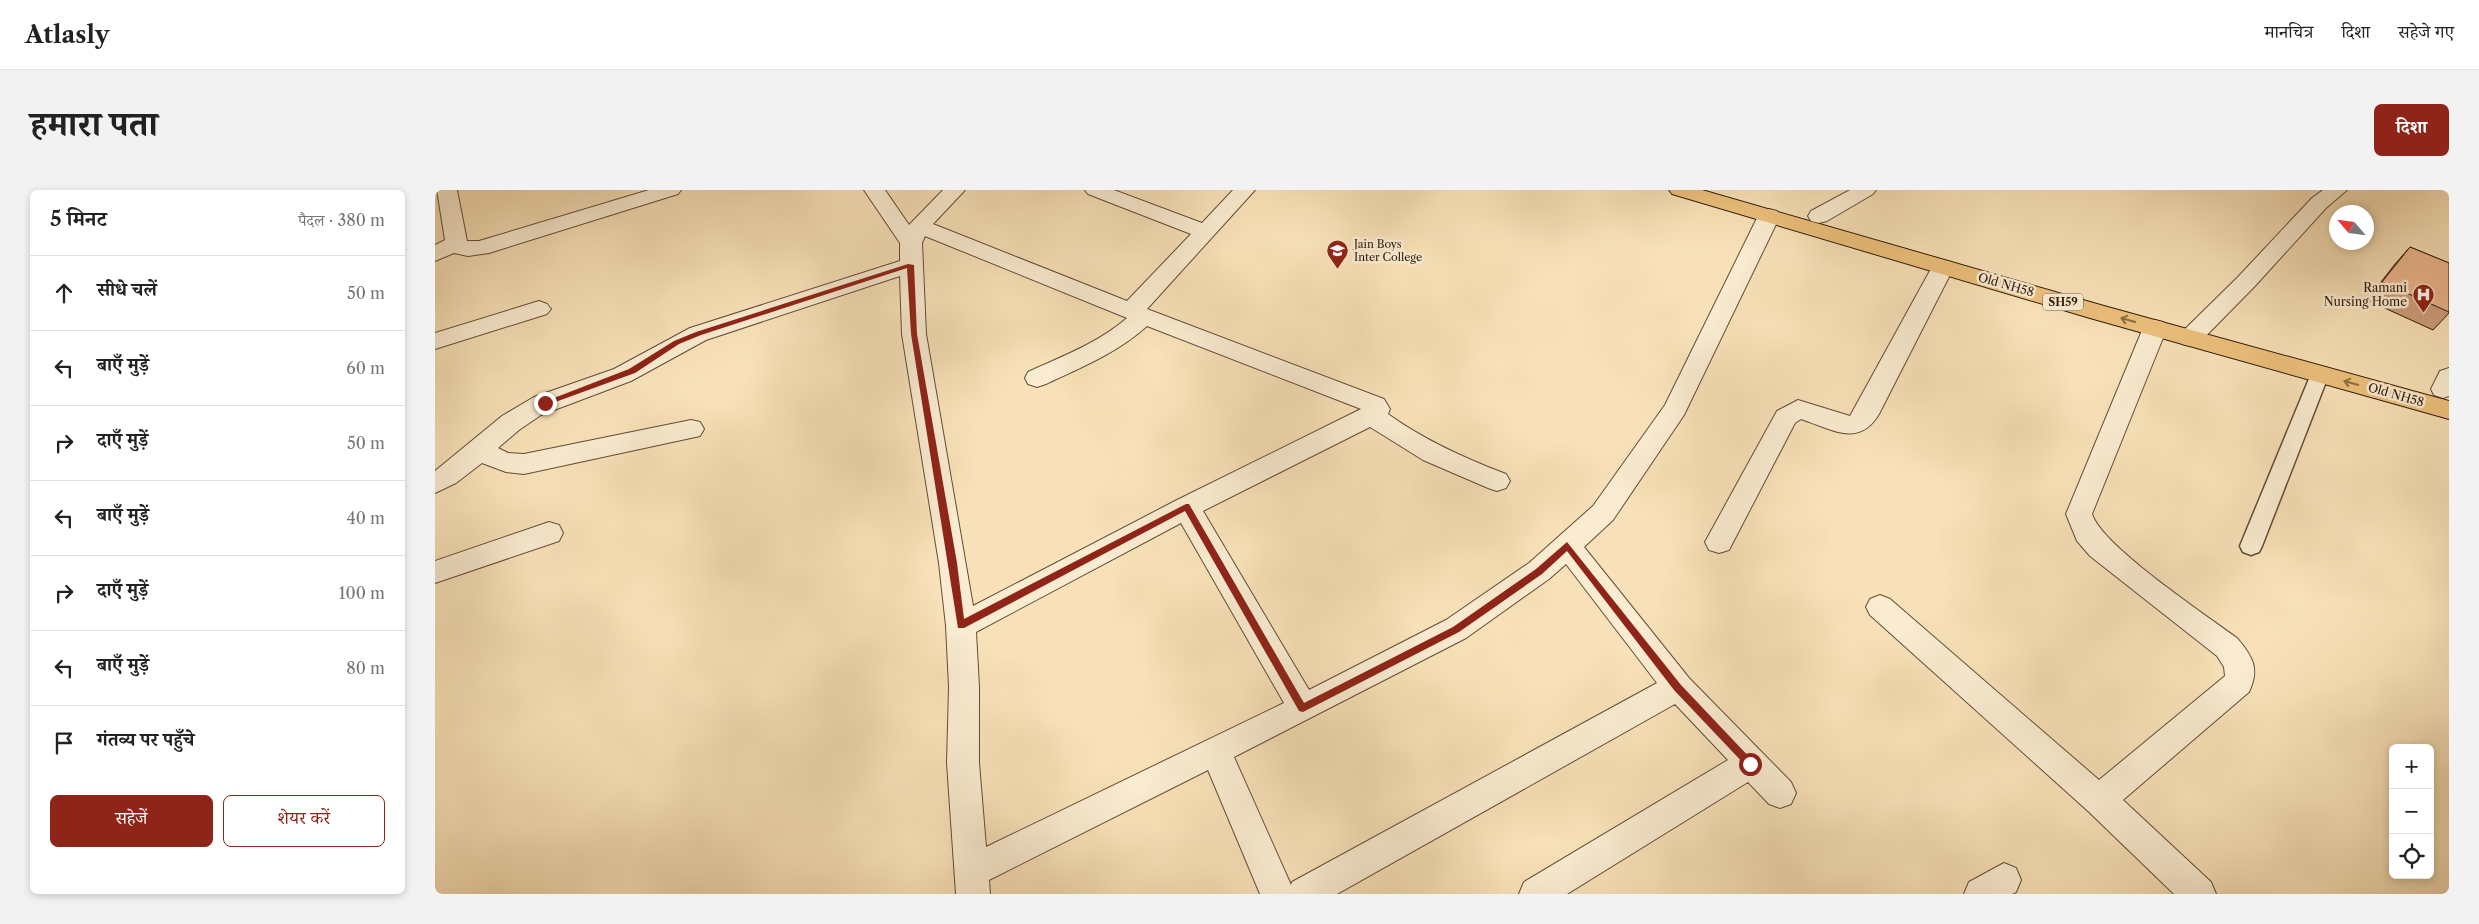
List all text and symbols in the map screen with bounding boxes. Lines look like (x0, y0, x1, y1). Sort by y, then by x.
text: Atlasly (25, 20, 109, 49)
text: मानचित्र (2265, 21, 2313, 43)
text: दिशा (2341, 21, 2370, 43)
text: सहेजे गए (2398, 21, 2454, 43)
text: हमारा पता (30, 102, 158, 145)
button: दिशा (2374, 104, 2449, 156)
north arrow (2329, 205, 2374, 250)
text: 5 मिनट (50, 206, 107, 231)
text: पैदल · 380 m (298, 210, 385, 230)
place label: Jain Boys Inter College (1352, 237, 1422, 264)
school or university icon: Jain Boys Inter College (1326, 238, 1350, 269)
street label: Old NH58 (1976, 269, 2036, 300)
text: सीधे चलें (97, 278, 157, 301)
icon: ahead (50, 279, 78, 307)
place label: Ramani Nursing Home (2324, 280, 2407, 309)
text: 50 m (347, 283, 385, 303)
hospital icon: Ramani Nursing Home (2411, 283, 2435, 314)
road number: SH59 (2043, 294, 2083, 310)
one-way arrow (2120, 315, 2136, 324)
text: बाएँ मुड़ें (97, 353, 149, 376)
icon: left (50, 354, 78, 382)
text: 60 m (346, 358, 385, 378)
one-way arrow (2344, 378, 2360, 387)
street label: Old NH58 (2366, 379, 2426, 410)
route end (534, 392, 557, 415)
text: दाएँ मुड़ें (97, 428, 148, 451)
icon: right (50, 429, 78, 457)
text: 50 m (347, 433, 385, 453)
text: बाएँ मुड़ें (97, 503, 149, 526)
icon: left (50, 504, 78, 532)
text: 40 m (346, 508, 385, 528)
text: दाएँ मुड़ें (97, 578, 148, 601)
icon: right (50, 579, 78, 607)
text: 100 m (339, 583, 385, 603)
text: बाएँ मुड़ें (97, 653, 149, 676)
icon: left (50, 654, 78, 682)
text: 80 m (346, 658, 385, 678)
text: गंतव्य पर पहुँचे (97, 728, 194, 751)
icon: arrive (50, 729, 78, 757)
map controls (2389, 744, 2434, 879)
button: + (2389, 744, 2434, 789)
route start (1739, 753, 1762, 776)
button: − (2389, 789, 2434, 834)
button: सहेजें (50, 795, 213, 847)
button: शेयर करें (223, 795, 385, 847)
button: locate (2389, 834, 2434, 879)

